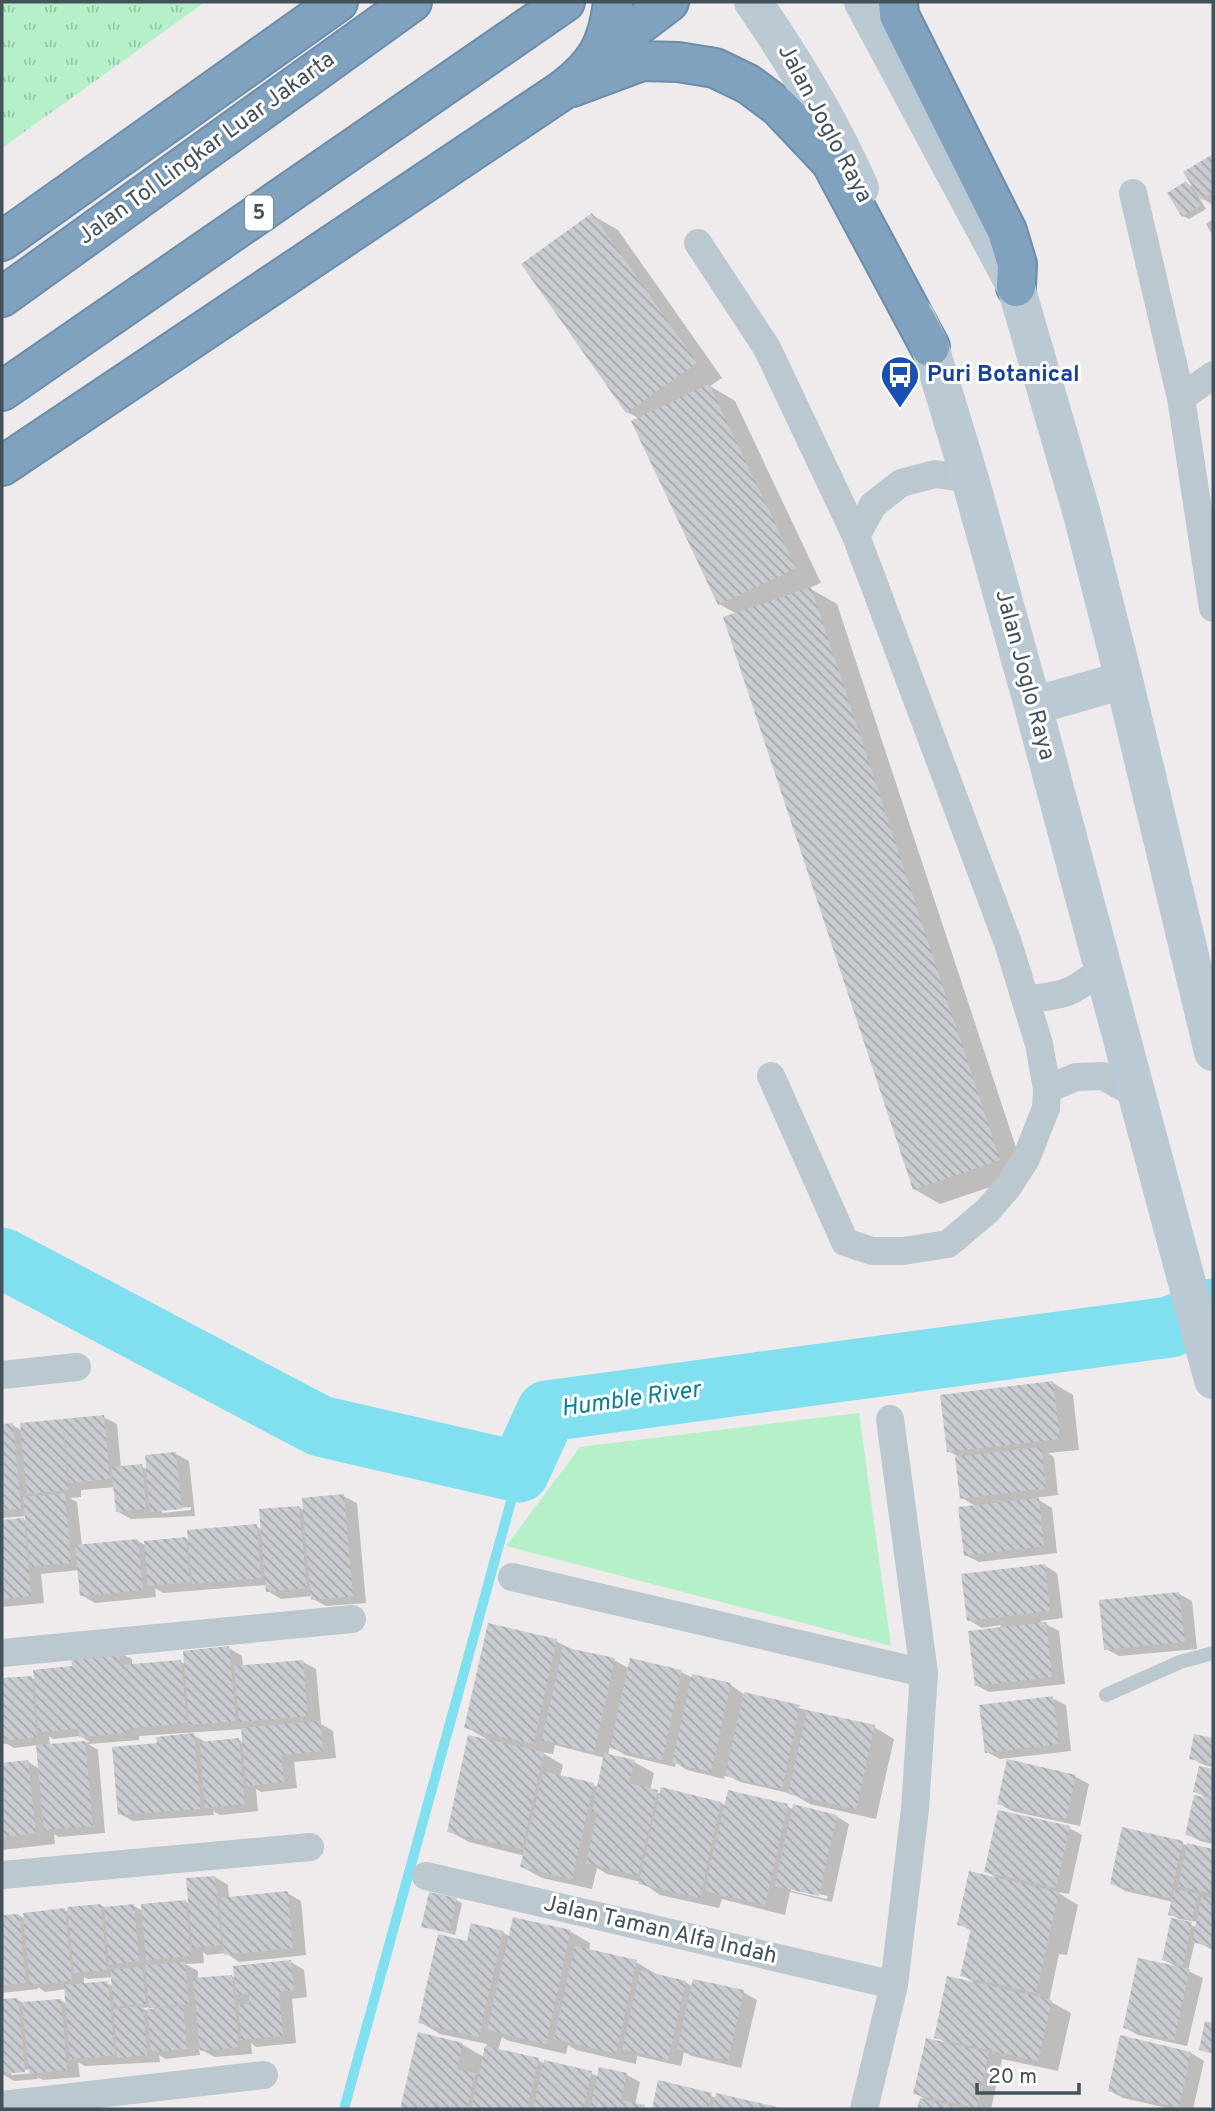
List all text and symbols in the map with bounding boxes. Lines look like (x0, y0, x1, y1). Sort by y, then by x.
street label: Jalan Joglo Raya (770, 40, 878, 208)
street label: Jalan Tol Lingkar Luar Jakarta (73, 46, 341, 252)
road number: 5 (245, 196, 273, 230)
bus stop icon: Puri Botanical (879, 354, 921, 409)
place label: Puri Botanical (927, 361, 1080, 390)
street label: Jalan Joglo Raya (987, 587, 1061, 763)
water label: Humble River (559, 1375, 704, 1425)
street label: Jalan Taman Alfa Indah (540, 1890, 780, 1972)
scale bar (977, 2052, 1078, 2096)
text: 20 m (988, 2064, 1037, 2091)

